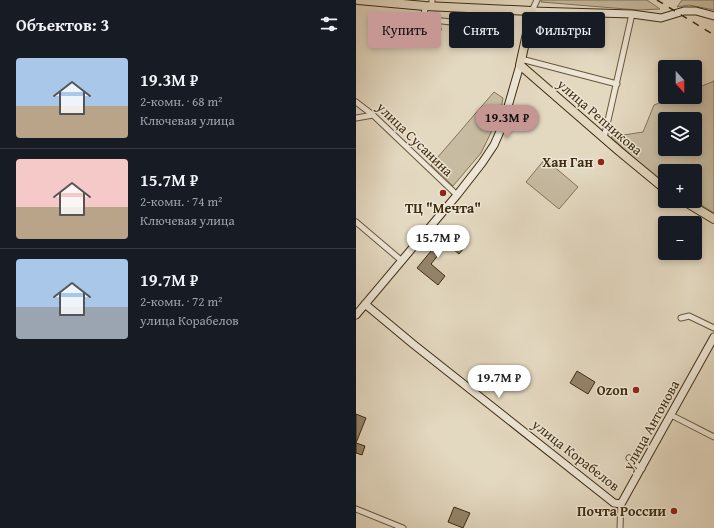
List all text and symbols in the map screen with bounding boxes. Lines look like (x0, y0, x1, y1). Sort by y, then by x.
text: Объектов: 3 (16, 12, 109, 37)
chip: Купить (368, 12, 441, 48)
chip: Снять (449, 12, 514, 48)
chip: Фильтры (522, 12, 605, 48)
icon: filters (318, 13, 340, 35)
north arrow (658, 60, 702, 104)
map controls (658, 60, 702, 260)
text: 19.3M ₽ (140, 67, 198, 92)
icon: home (48, 74, 96, 122)
street label: улица Репникова (552, 74, 647, 160)
text: 2-комн. · 68 m² (140, 92, 222, 111)
street label: улица Сусанина (371, 96, 458, 181)
pin: 19.3M ₽ (470, 105, 544, 139)
text: 19.3M ₽ (485, 108, 529, 127)
text: Ключевая улица (140, 111, 235, 130)
button: layers (658, 112, 702, 156)
place label: Хан Ган (542, 152, 593, 172)
marker: Хан Ган (596, 157, 606, 167)
button: + (658, 164, 702, 208)
text: 15.7M ₽ (140, 167, 198, 192)
icon: home (48, 175, 96, 223)
marker: ТЦ "Мечта" (438, 188, 448, 198)
text: 2-комн. · 74 m² (140, 192, 222, 211)
place label: ТЦ "Мечта" (405, 198, 481, 218)
text: Ключевая улица (140, 211, 235, 230)
button: − (658, 216, 702, 260)
pin: 15.7M ₽ (401, 225, 475, 259)
text: 15.7M ₽ (416, 228, 460, 247)
text: 19.7M ₽ (140, 267, 198, 292)
icon: home (48, 275, 96, 323)
text: 2-комн. · 72 m² (140, 292, 222, 311)
text: улица Корабелов (140, 311, 239, 330)
pin: 19.7M ₽ (462, 365, 536, 399)
text: 19.7M ₽ (477, 368, 521, 387)
street label: улица Антонова (617, 376, 684, 475)
place label: Ozon (597, 380, 629, 400)
marker: Ozon (631, 385, 641, 395)
street label: улица Корабелов (527, 414, 624, 496)
place label: Почта России (577, 501, 666, 521)
marker: Почта России (669, 506, 679, 516)

